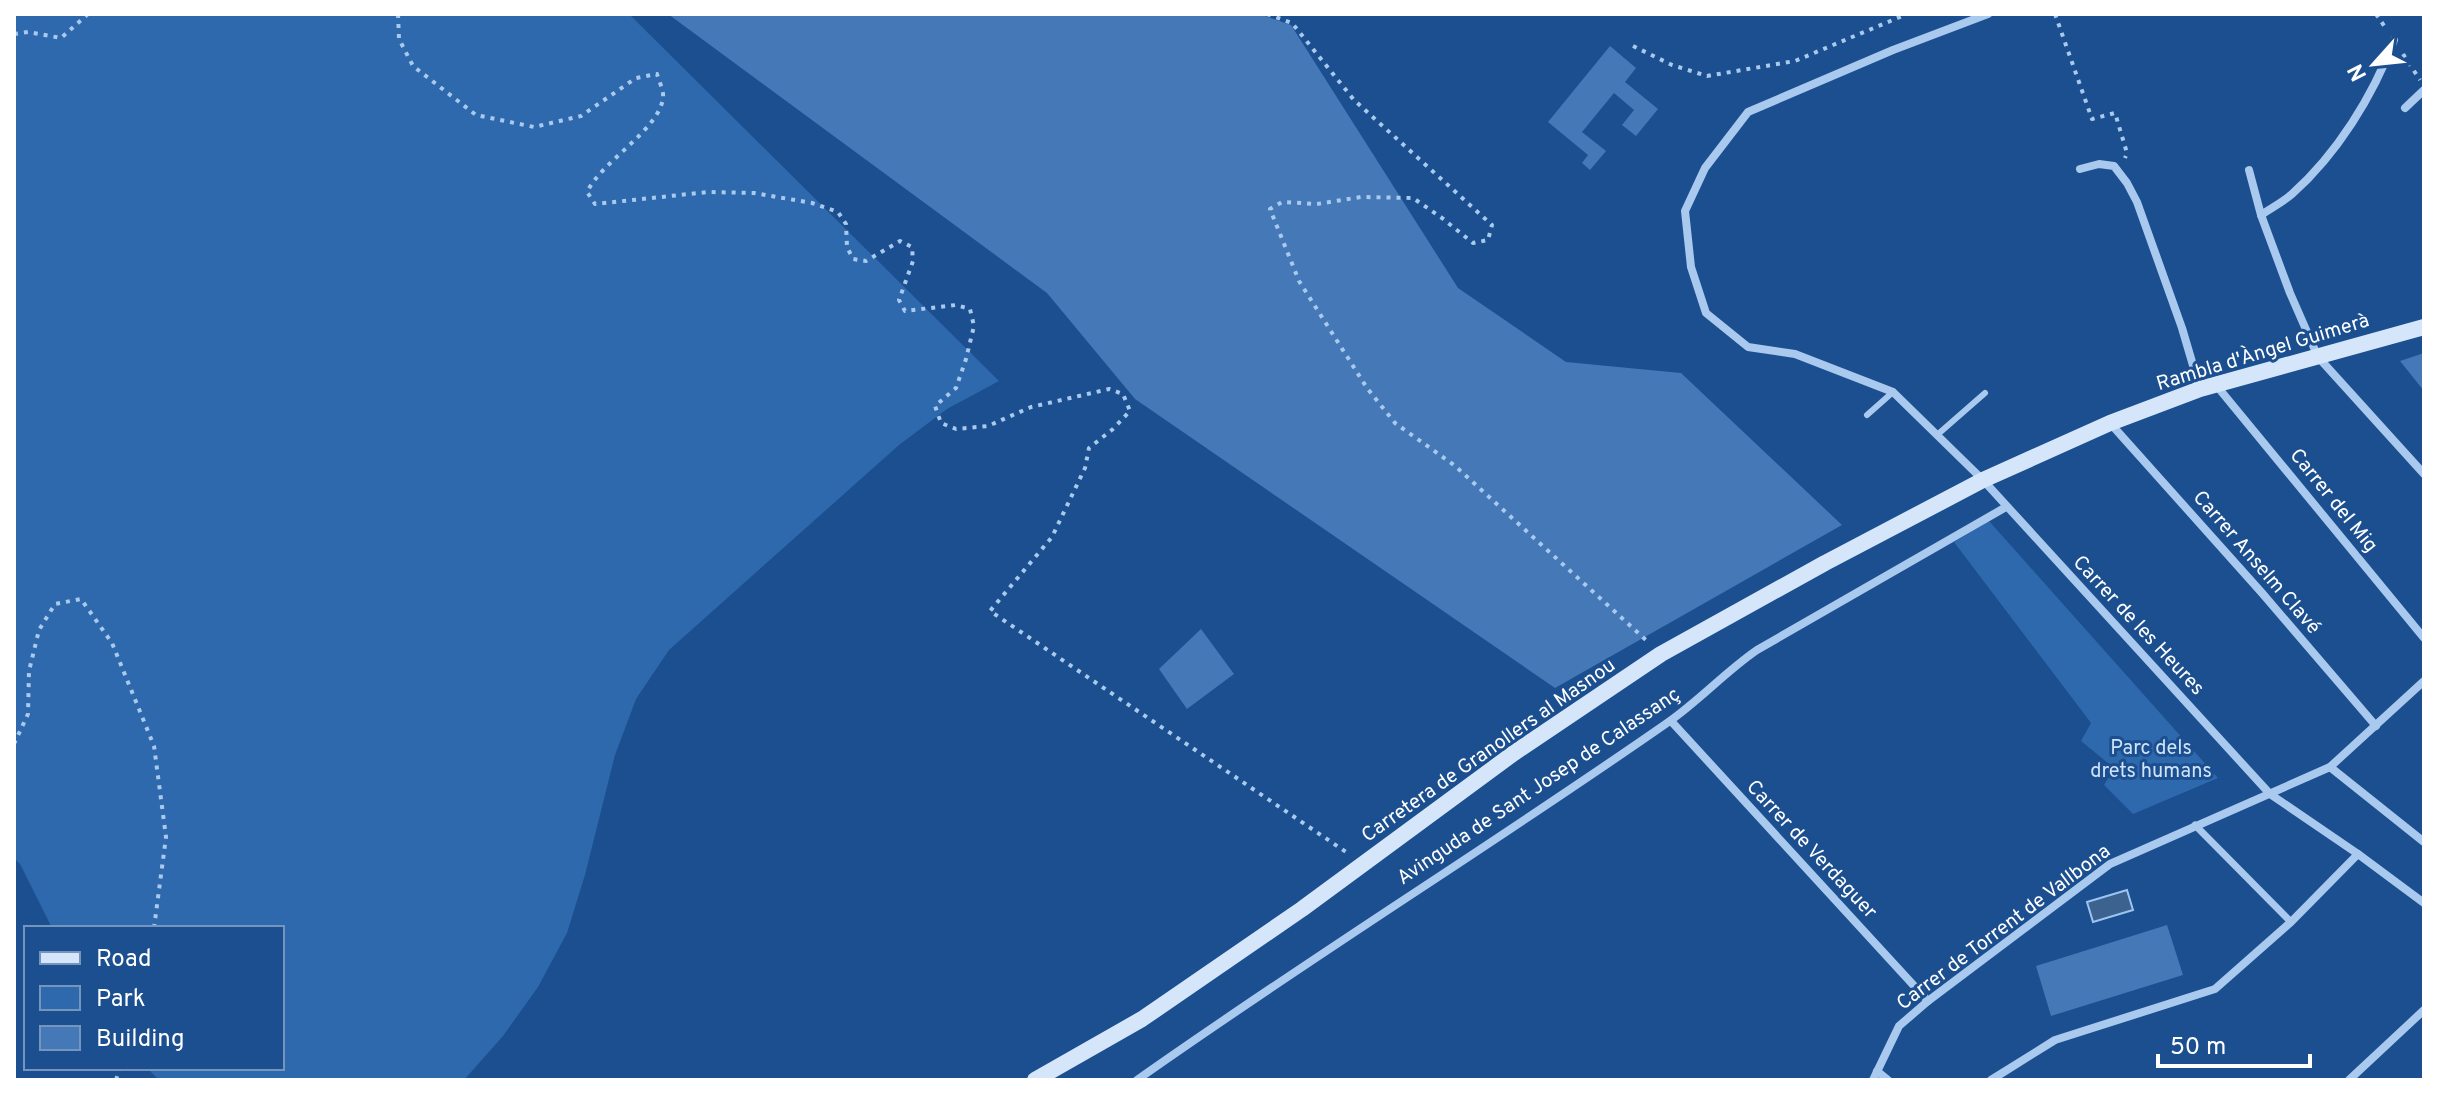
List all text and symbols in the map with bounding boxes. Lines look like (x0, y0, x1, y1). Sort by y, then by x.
north arrow (2334, 24, 2414, 104)
text: N (2343, 59, 2374, 85)
street label: Rambla d'Àngel Guimerà (2153, 306, 2373, 398)
street label: Carrer del Mig (2283, 444, 2383, 558)
street label: Carrer Anselm Clavé (2186, 486, 2326, 640)
street label: Carrer de les Heures (2066, 551, 2210, 701)
street label: Carretera de Granollers al Masnou (1357, 653, 1621, 849)
street label: Avinguda de Sant Josep de Calassanç (1393, 682, 1685, 892)
park label: Parc dels drets humans (2090, 736, 2212, 785)
street label: Carrer de Verdaguer (1740, 775, 1882, 925)
street label: Carrer de Torrent de Vallbona (1892, 839, 2116, 1017)
legend (24, 926, 284, 1070)
text: Road (96, 945, 152, 975)
text: Park (96, 985, 146, 1015)
scale bar (2158, 1018, 2310, 1068)
text: Building (96, 1025, 185, 1055)
text: 50 m (2170, 1033, 2226, 1063)

